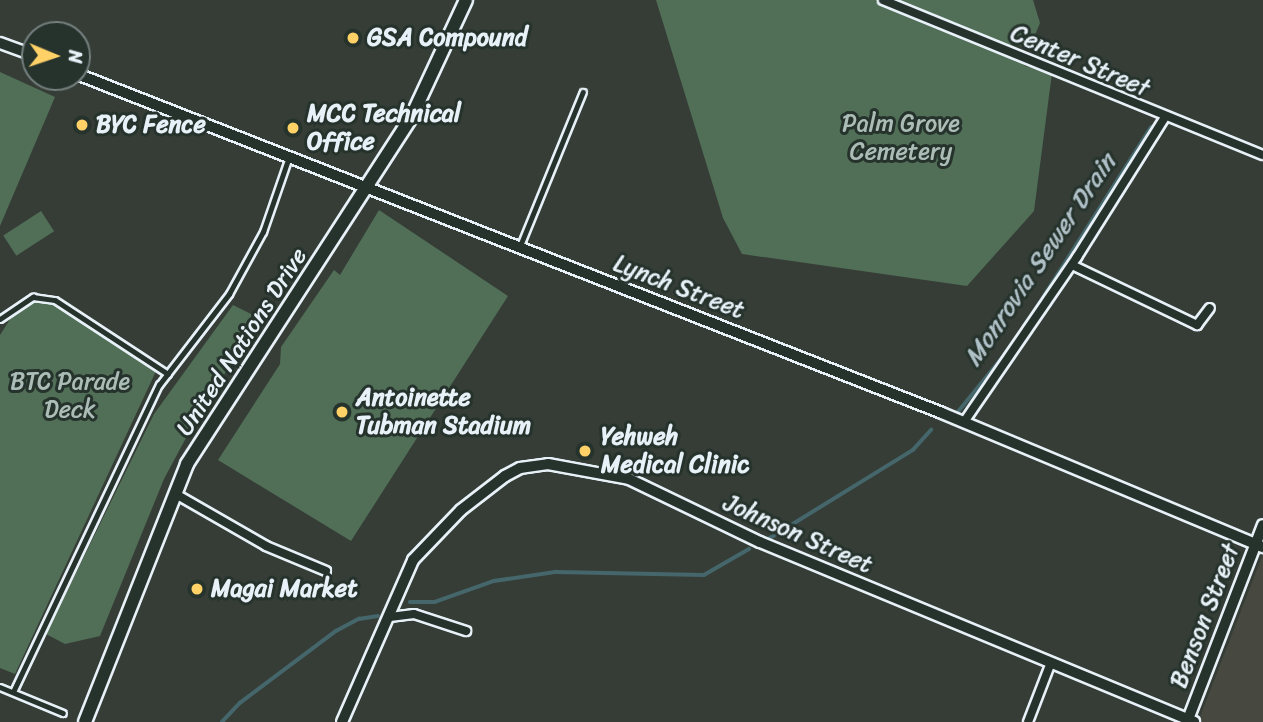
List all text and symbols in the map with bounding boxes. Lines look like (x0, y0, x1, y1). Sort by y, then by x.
street label: Center Street (1006, 19, 1154, 103)
north arrow (21, 21, 91, 91)
place label: GSA Compound (367, 24, 528, 52)
marker: GSA Compound (345, 30, 361, 46)
text: N (59, 50, 92, 64)
place label: MCC Technical Office (307, 100, 461, 156)
park label: Palm Grove Cemetery (842, 110, 960, 166)
place label: BYC Fence (96, 111, 206, 139)
marker: BYC Fence (74, 117, 90, 133)
marker: MCC Technical Office (285, 120, 301, 136)
water label: Monrovia Sewer Drain (957, 148, 1123, 372)
street label: United Nations Drive (171, 243, 313, 441)
street label: Lynch Street (610, 249, 748, 325)
park label: BTC Parade Deck (10, 368, 130, 424)
place label: Antoinette Tubman Stadium (356, 384, 531, 440)
marker: Antoinette Tubman Stadium (334, 404, 350, 420)
place label: Yehweh Medical Clinic (601, 423, 749, 479)
marker: Yehweh Medical Clinic (575, 441, 595, 461)
street label: Johnson Street (719, 488, 877, 580)
street label: Benson Street (1164, 540, 1246, 692)
place label: Magai Market (211, 575, 356, 603)
marker: Magai Market (189, 581, 205, 597)

